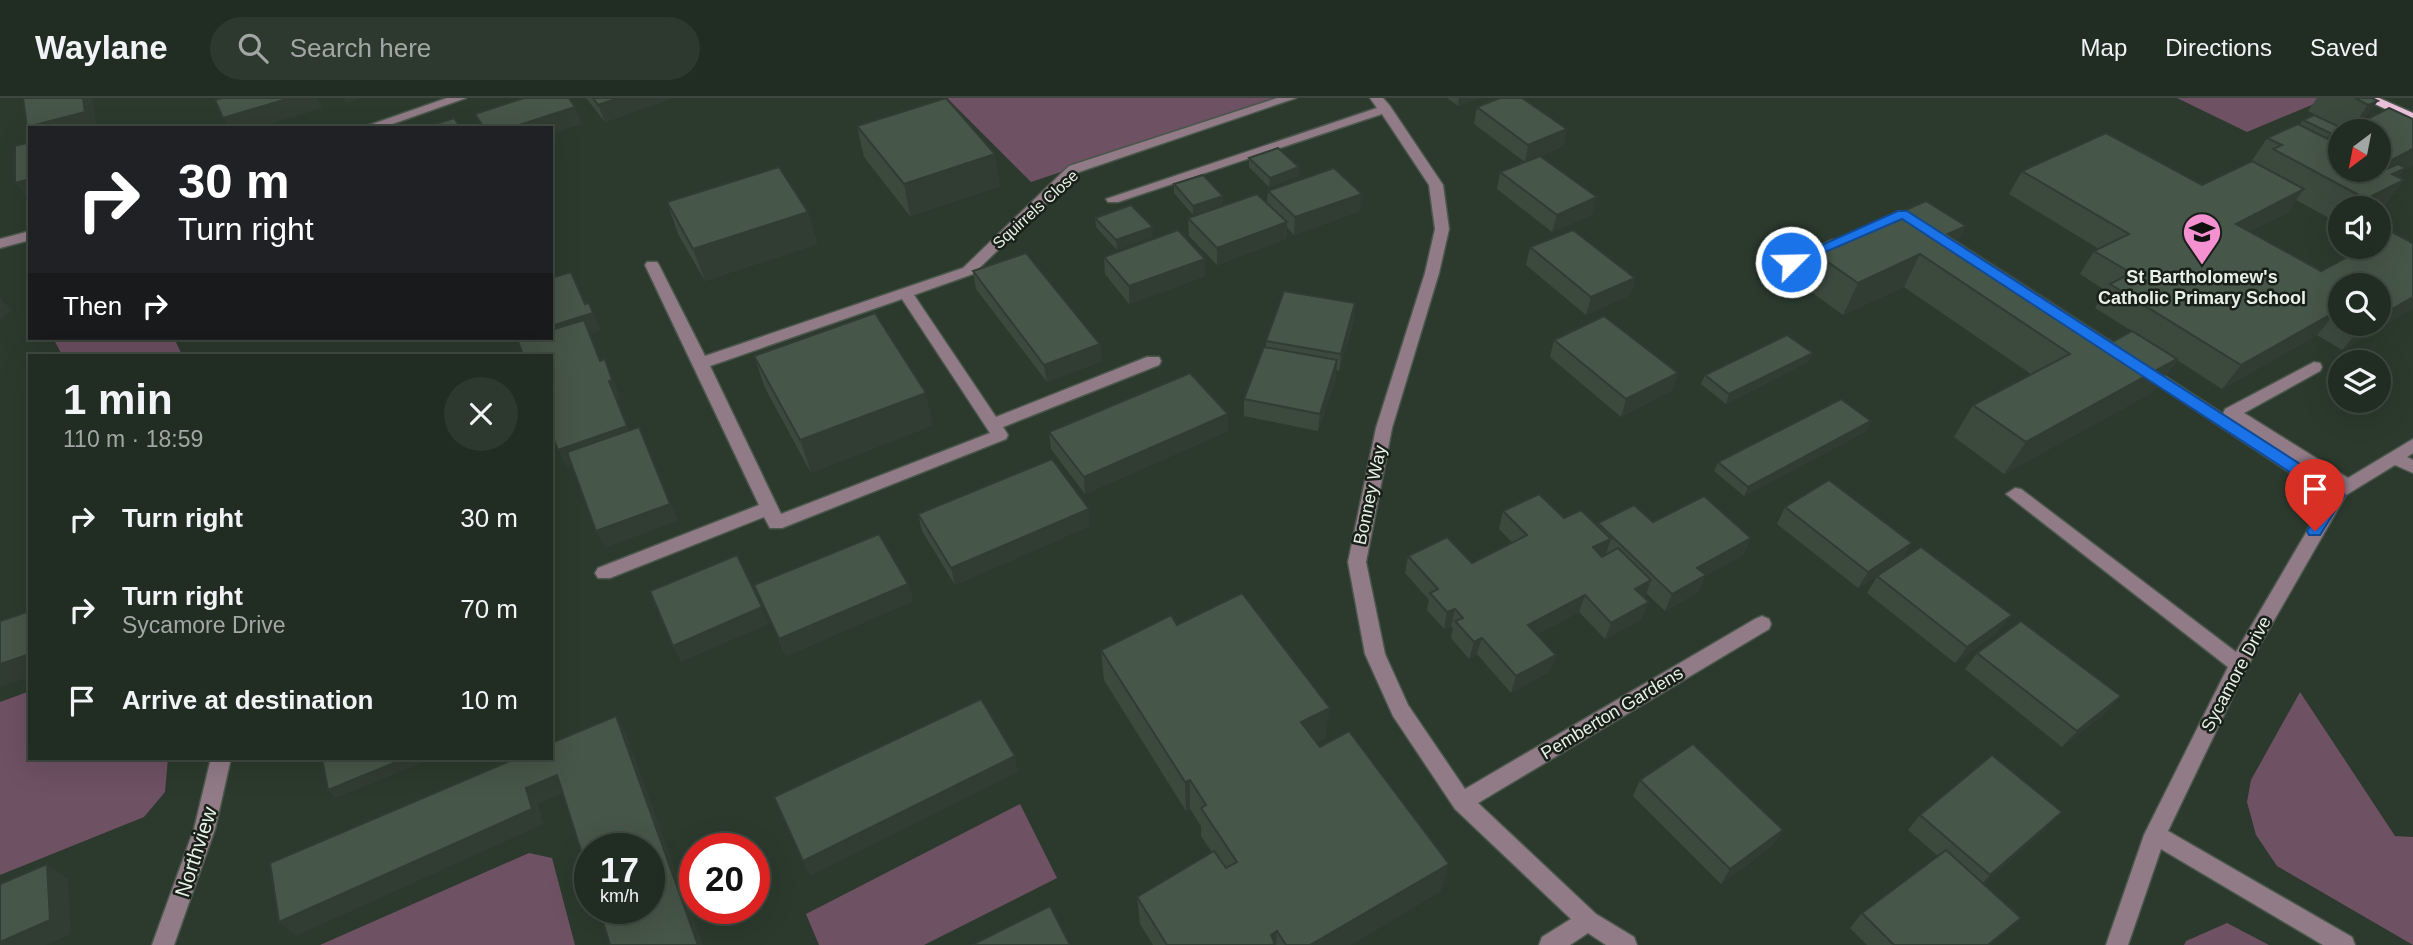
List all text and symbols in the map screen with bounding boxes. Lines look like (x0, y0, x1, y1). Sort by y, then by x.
search box (210, 17, 700, 80)
text: Waylane (35, 29, 168, 66)
icon: search (234, 29, 272, 67)
text: Search here (290, 33, 431, 63)
text: Map (2081, 34, 2127, 61)
text: Directions (2165, 34, 2272, 61)
text: Saved (2310, 34, 2378, 61)
north arrow (2328, 119, 2390, 182)
map controls (2328, 119, 2391, 413)
icon: right (63, 154, 154, 245)
text: 30 m (178, 154, 290, 208)
street label: Squirrels Close (989, 167, 1081, 252)
button: sound (2328, 196, 2391, 259)
text: Turn right (178, 211, 314, 247)
school or university icon: St Bartholomew's Catholic Primary School (2181, 211, 2223, 266)
position arrow (1754, 225, 1828, 299)
place label: St Bartholomew's Catholic Primary School (2098, 267, 2306, 308)
button: search (2328, 273, 2391, 336)
icon: right (136, 287, 174, 325)
text: Then (63, 291, 122, 321)
button: layers (2328, 350, 2391, 413)
text: 1 min (63, 376, 173, 423)
button: close (444, 377, 518, 451)
text: 110 m · 18:59 (63, 426, 203, 452)
street label: Bonney Way (1350, 443, 1390, 547)
pin (2285, 459, 2345, 531)
icon: arrive (2296, 470, 2334, 508)
icon: right (63, 500, 101, 538)
text: Turn right (122, 503, 243, 533)
text: 30 m (460, 503, 518, 533)
text: Turn right (122, 581, 243, 611)
icon: right (63, 591, 101, 629)
text: 70 m (460, 594, 518, 624)
text: Sycamore Drive (122, 612, 286, 638)
street label: Sycamore Drive (2197, 613, 2275, 735)
street label: Pemberton Gardens (1537, 663, 1687, 763)
icon: arrive (63, 682, 101, 720)
text: Arrive at destination (122, 685, 373, 715)
text: 10 m (460, 685, 518, 715)
street label: Northview (170, 803, 221, 900)
speed limit sign: 20 (679, 833, 770, 924)
text: 17 (600, 850, 639, 889)
text: km/h (600, 886, 639, 906)

